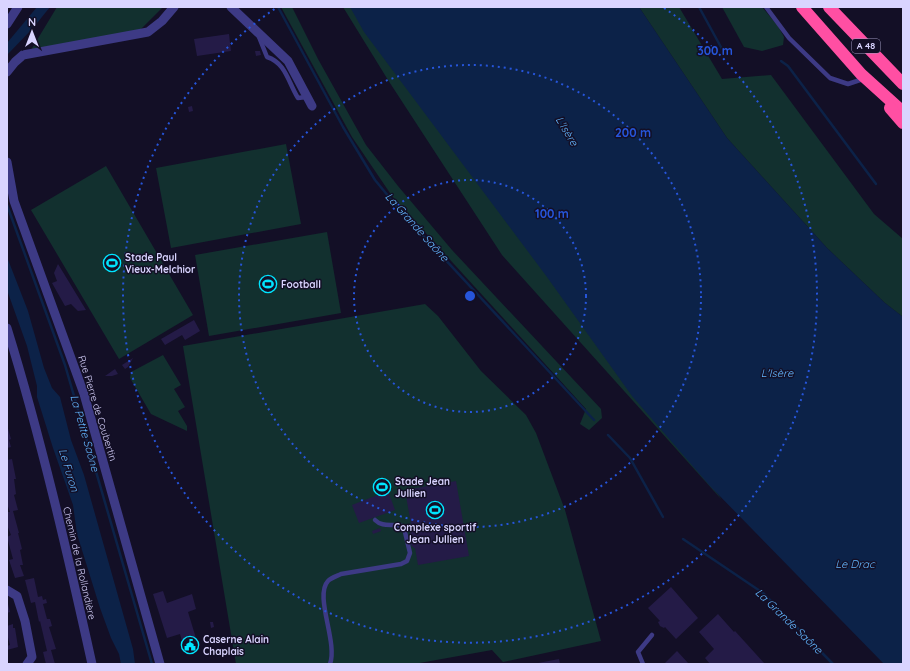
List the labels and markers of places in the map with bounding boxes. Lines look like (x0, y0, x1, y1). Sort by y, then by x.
place label: Stade Paul Vieux-Melchior (125, 251, 196, 276)
sports icon: Stade Paul Vieux-Melchior (102, 253, 122, 273)
sports icon: Football (258, 274, 278, 294)
place label: Football (281, 278, 321, 291)
centre of rings (463, 289, 477, 303)
place label: Stade Jean Jullien (395, 475, 450, 500)
sports icon: Stade Jean Jullien (372, 477, 392, 497)
sports icon: Complexe sportif Jean Jullien (425, 500, 445, 520)
place label: Complexe sportif Jean Jullien (394, 521, 477, 546)
place label: Caserne Alain Chaplais (203, 633, 269, 658)
public building icon: Caserne Alain Chaplais (180, 635, 200, 655)

